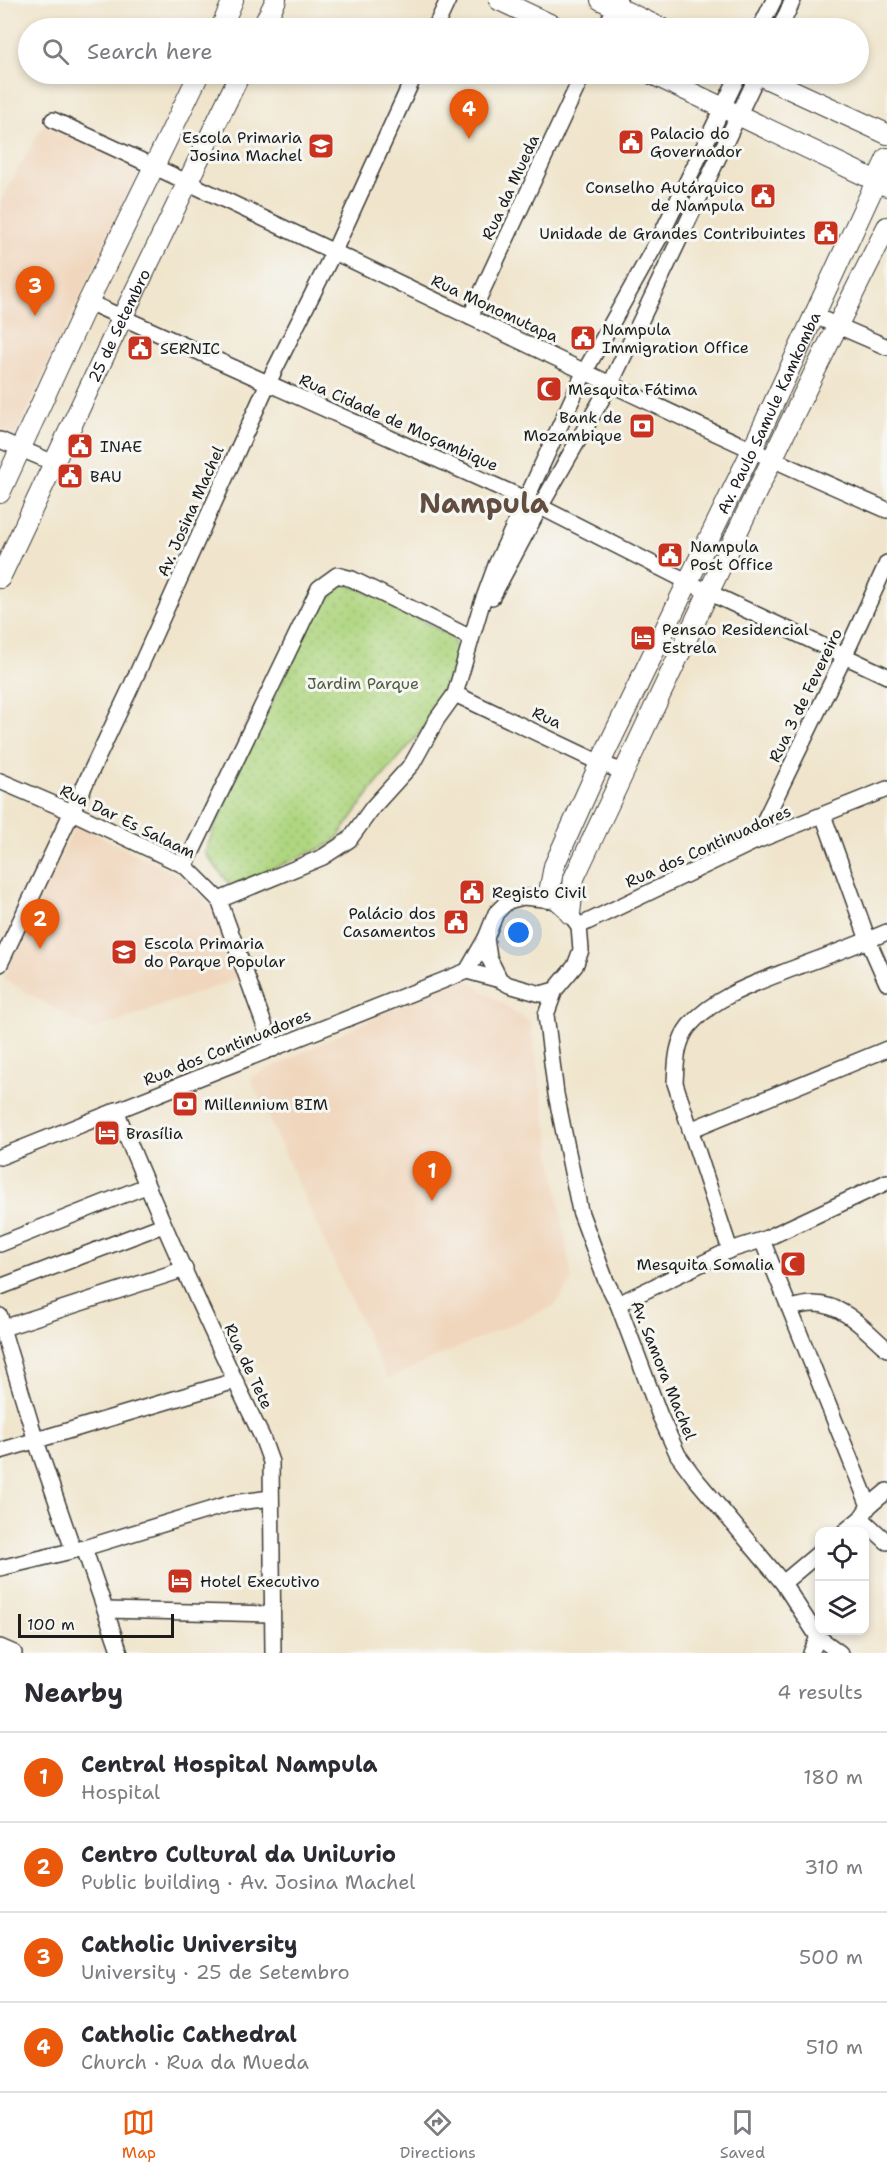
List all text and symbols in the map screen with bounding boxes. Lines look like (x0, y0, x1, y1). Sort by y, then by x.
search box (18, 18, 869, 84)
icon: search (39, 35, 72, 68)
text: Search here (87, 37, 213, 66)
pin: 4 (450, 90, 488, 139)
place label: Palacio do Governador (650, 123, 742, 162)
place label: Escola Primaria Josina Machel (182, 127, 302, 166)
public building icon: Palacio do Governador (616, 127, 646, 157)
school or university icon: Escola Primaria Josina Machel (306, 131, 336, 161)
street label: Rua da Mueda (477, 131, 544, 243)
place label: Conselho Autárquico de Nampula (585, 177, 744, 216)
public building icon: Conselho Autárquico de Nampula (748, 181, 778, 211)
public building icon: Unidade de Grandes Contribuintes (811, 218, 841, 248)
place label: Unidade de Grandes Contribuintes (539, 223, 806, 244)
pin: 3 (15, 266, 54, 316)
street label: 25 de Setembro (83, 266, 155, 386)
street label: Rua Monomutapa (428, 270, 562, 347)
street label: Av. Paulo Samule Kamkomba (712, 308, 826, 518)
place label: Nampula Immigration Office (602, 319, 749, 358)
public building icon: Nampula Immigration Office (568, 323, 598, 353)
public building icon: SERNIC (125, 333, 155, 363)
place label: SERNIC (160, 338, 220, 359)
street label: Rua Cidade de Moçambique (296, 369, 502, 476)
mosque icon: Mesquita Fátima (534, 374, 564, 404)
place label: Mesquita Fátima (568, 379, 697, 400)
place label: Bank de Mozambique (523, 407, 622, 446)
bank icon: Bank de Mozambique (627, 411, 657, 441)
public building icon: INAE (65, 431, 95, 461)
place label: INAE (100, 436, 142, 457)
street label: Av. Josina Machel (152, 443, 229, 580)
public building icon: BAU (55, 461, 85, 491)
place label: BAU (90, 466, 122, 487)
district label: Nampula (419, 484, 549, 522)
place label: Nampula Post Office (690, 536, 773, 575)
public building icon: Nampula Post Office (655, 540, 685, 570)
place label: Pensao Residencial Estrela (662, 619, 809, 658)
hotel icon: Pensao Residencial Estrela (628, 623, 658, 653)
street label: Rua 3 de Fevereiro (764, 625, 847, 766)
park label: Jardim Parque (307, 673, 419, 694)
street label: Rua (529, 702, 565, 733)
street label: Rua Dar Es Salaam (57, 780, 199, 863)
street label: Rua dos Continuadores (622, 800, 794, 892)
public building icon: Registo Civil (457, 877, 487, 907)
place label: Registo Civil (492, 882, 587, 903)
pin: 2 (20, 900, 60, 949)
place label: Palácio dos Casamentos (343, 903, 436, 942)
public building icon: Palácio dos Casamentos (441, 907, 471, 937)
your location (504, 918, 533, 947)
place label: Escola Primaria do Parque Popular (144, 933, 286, 972)
school or university icon: Escola Primaria do Parque Popular (109, 937, 139, 967)
street label: Rua dos Continuadores (140, 1004, 314, 1091)
bank icon: Millennium BIM (170, 1089, 200, 1119)
place label: Millennium BIM (204, 1094, 328, 1115)
hotel icon: Brasília (92, 1118, 122, 1148)
place label: Brasília (126, 1123, 183, 1144)
pin: 1 (412, 1152, 452, 1201)
mosque icon: Mesquita Somalia (778, 1249, 808, 1279)
place label: Mesquita Somalia (637, 1254, 774, 1275)
street label: Av. Samora Machel (626, 1297, 701, 1443)
street label: Rua de Tete (220, 1320, 278, 1412)
map controls (815, 1527, 869, 1635)
button: locate (815, 1527, 869, 1581)
hotel icon: Hotel Executivo (165, 1566, 195, 1596)
place label: Hotel Executivo (200, 1571, 320, 1592)
button: layers (815, 1581, 869, 1635)
scale bar (18, 1611, 174, 1638)
text: 100 m (27, 1614, 75, 1635)
text: Nearby (24, 1675, 123, 1710)
text: 4 results (777, 1679, 863, 1705)
text: Central Hospital Nampula (81, 1750, 378, 1779)
text: 1 (39, 1764, 48, 1790)
text: 180 m (803, 1764, 863, 1790)
text: Hospital (81, 1779, 160, 1805)
text: Centro Cultural da UniLurio (81, 1840, 396, 1869)
text: 2 (37, 1854, 51, 1880)
text: 310 m (804, 1854, 863, 1880)
text: Public building · Av. Josina Machel (81, 1869, 415, 1895)
text: Catholic University (81, 1930, 298, 1959)
text: 3 (37, 1944, 51, 1970)
text: 500 m (799, 1944, 863, 1970)
text: University · 25 de Setembro (81, 1959, 350, 1985)
text: Catholic Cathedral (81, 2020, 297, 2049)
text: 4 (37, 2034, 51, 2060)
text: 510 m (806, 2034, 863, 2060)
text: Church · Rua da Mueda (81, 2049, 309, 2075)
tab: Map (122, 2106, 156, 2163)
tab: Directions (400, 2106, 476, 2163)
tab: Saved (720, 2106, 765, 2163)

